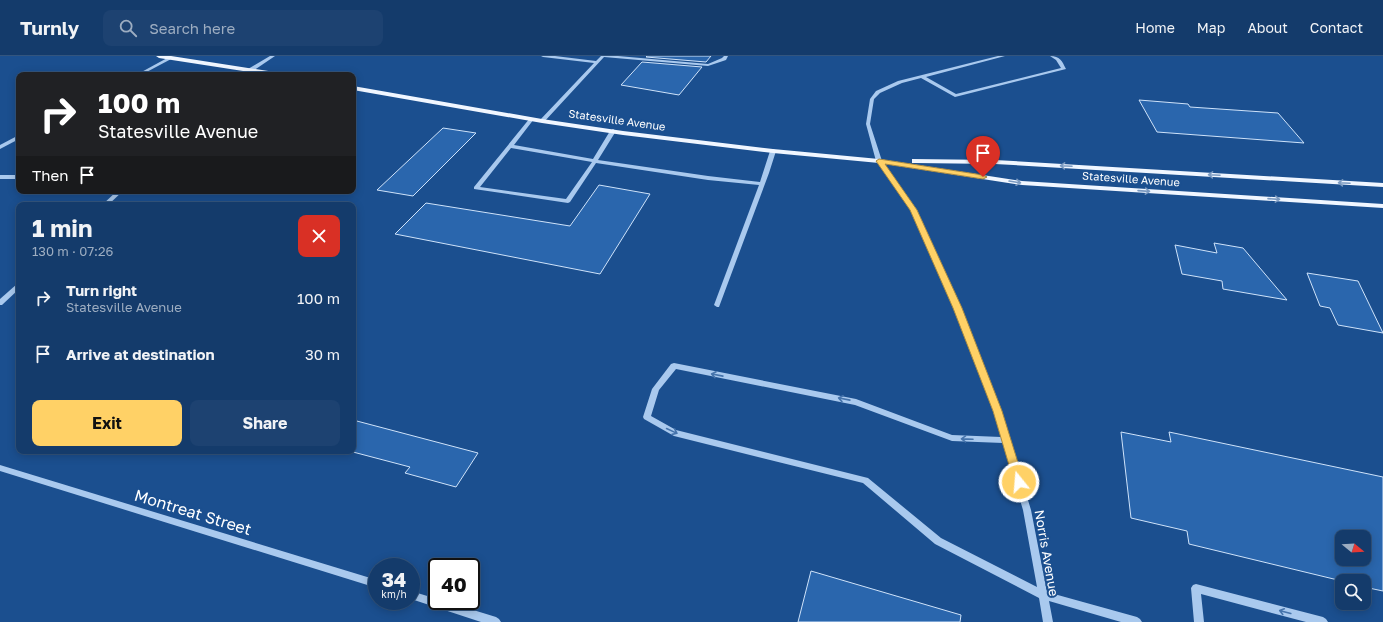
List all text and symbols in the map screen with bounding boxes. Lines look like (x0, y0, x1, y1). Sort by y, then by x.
search box (103, 10, 383, 46)
text: Turnly (20, 16, 79, 39)
icon: search (117, 17, 139, 39)
text: Search here (149, 19, 235, 37)
text: Home (1135, 19, 1175, 36)
text: Map (1197, 19, 1225, 36)
text: About (1247, 19, 1288, 36)
text: Contact (1310, 19, 1363, 36)
text: 100 m (98, 86, 180, 119)
icon: right (32, 88, 84, 140)
street label: Statesville Avenue (568, 106, 666, 133)
text: Statesville Avenue (98, 120, 258, 142)
pin (966, 136, 1000, 177)
icon: arrive (972, 142, 994, 164)
one-way arrow (1060, 163, 1073, 170)
icon: arrive (76, 164, 98, 186)
text: Then (32, 166, 68, 184)
street label: Statesville Avenue (1082, 169, 1180, 188)
one-way arrow (1208, 171, 1221, 179)
one-way arrow (1008, 178, 1021, 186)
one-way arrow (1338, 179, 1351, 186)
one-way arrow (1137, 187, 1150, 194)
one-way arrow (1267, 195, 1280, 203)
text: 1 min (32, 213, 92, 242)
button: close (298, 215, 340, 257)
text: 130 m · 07:26 (32, 243, 113, 259)
text: Turn right (66, 281, 137, 299)
icon: right (32, 287, 54, 309)
text: 100 m (297, 289, 340, 307)
text: Statesville Avenue (66, 299, 182, 315)
icon: arrive (32, 343, 54, 365)
text: Arrive at destination (66, 345, 215, 363)
text: 30 m (305, 345, 340, 363)
one-way arrow (710, 370, 723, 378)
one-way arrow (838, 395, 851, 403)
button: Exit (32, 400, 182, 446)
button: Share (190, 400, 340, 446)
one-way arrow (666, 428, 678, 435)
one-way arrow (961, 435, 974, 442)
position arrow (998, 461, 1040, 503)
street label: Montreat Street (132, 485, 254, 539)
street label: Norris Avenue (1032, 509, 1062, 597)
north arrow (1335, 530, 1371, 566)
map controls (1335, 530, 1371, 610)
speed limit sign: 40 (428, 558, 480, 610)
text: 34 (382, 567, 406, 591)
button: search (1335, 574, 1371, 610)
text: km/h (381, 588, 407, 600)
one-way arrow (1279, 608, 1292, 615)

